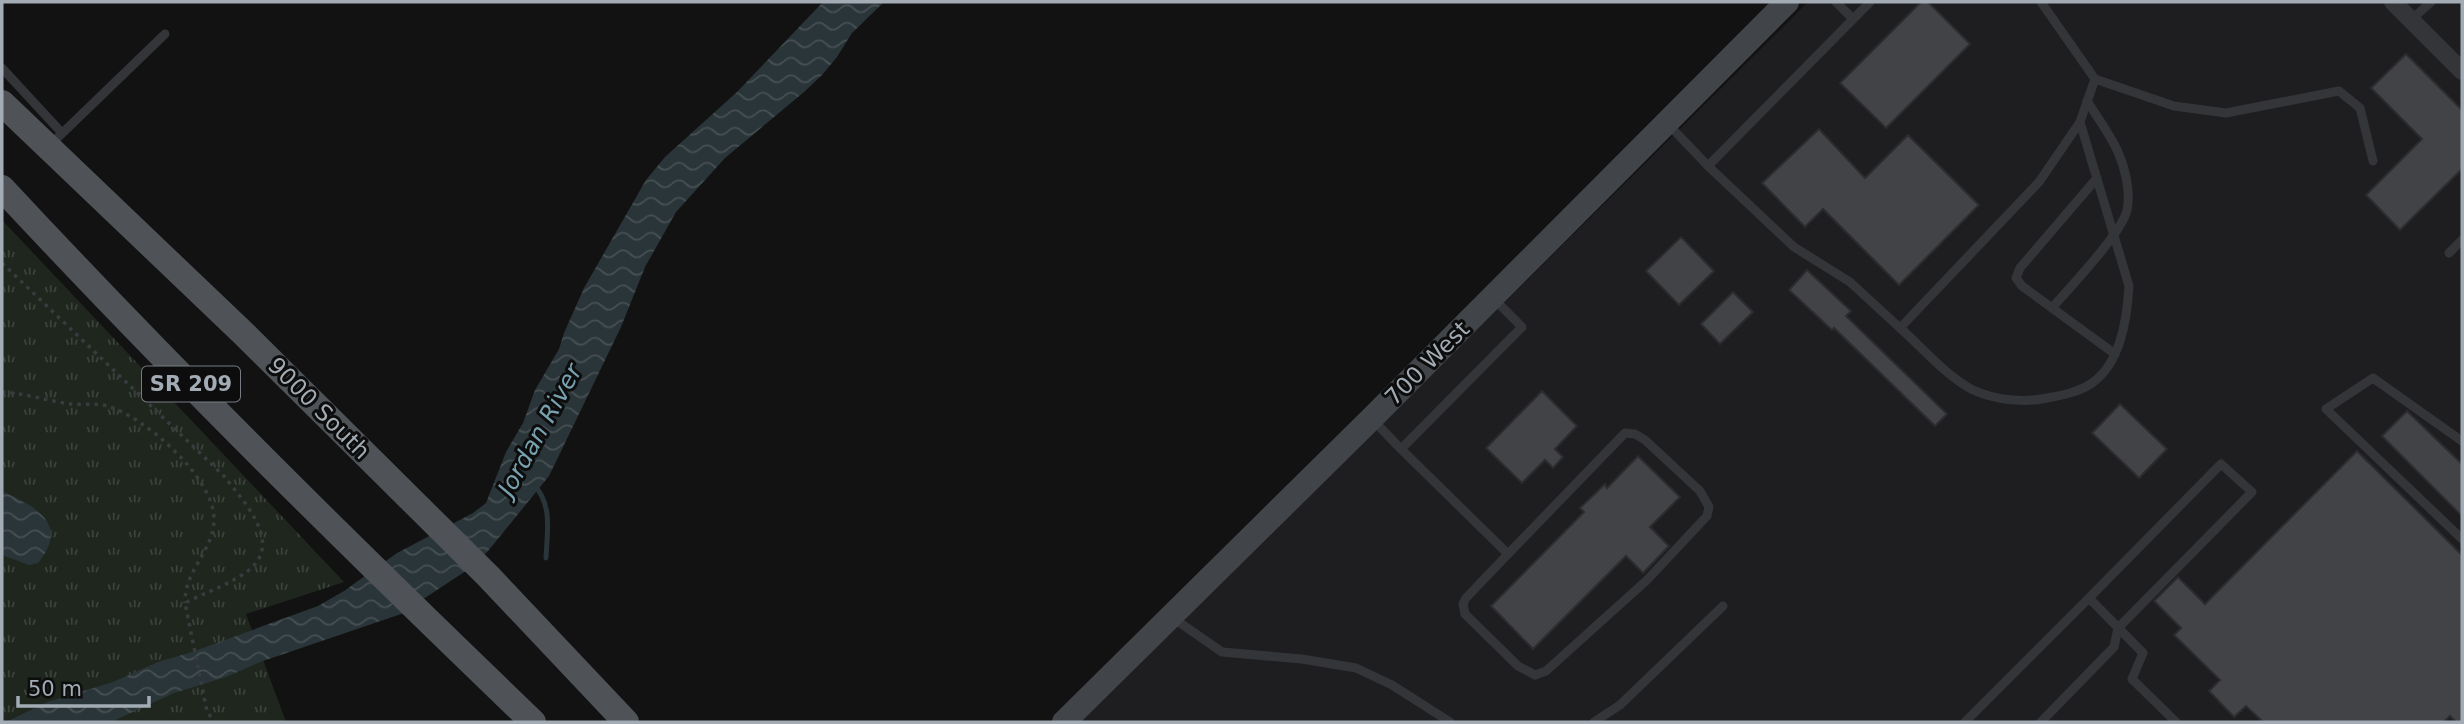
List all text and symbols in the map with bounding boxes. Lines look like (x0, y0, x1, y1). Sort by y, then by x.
street label: 700 West (1380, 316, 1474, 410)
street label: 9000 South (263, 352, 375, 464)
water label: Jordan River (490, 357, 589, 504)
road number: SR 209 (142, 366, 240, 402)
scale bar (18, 664, 149, 708)
text: 50 m (28, 677, 82, 701)

